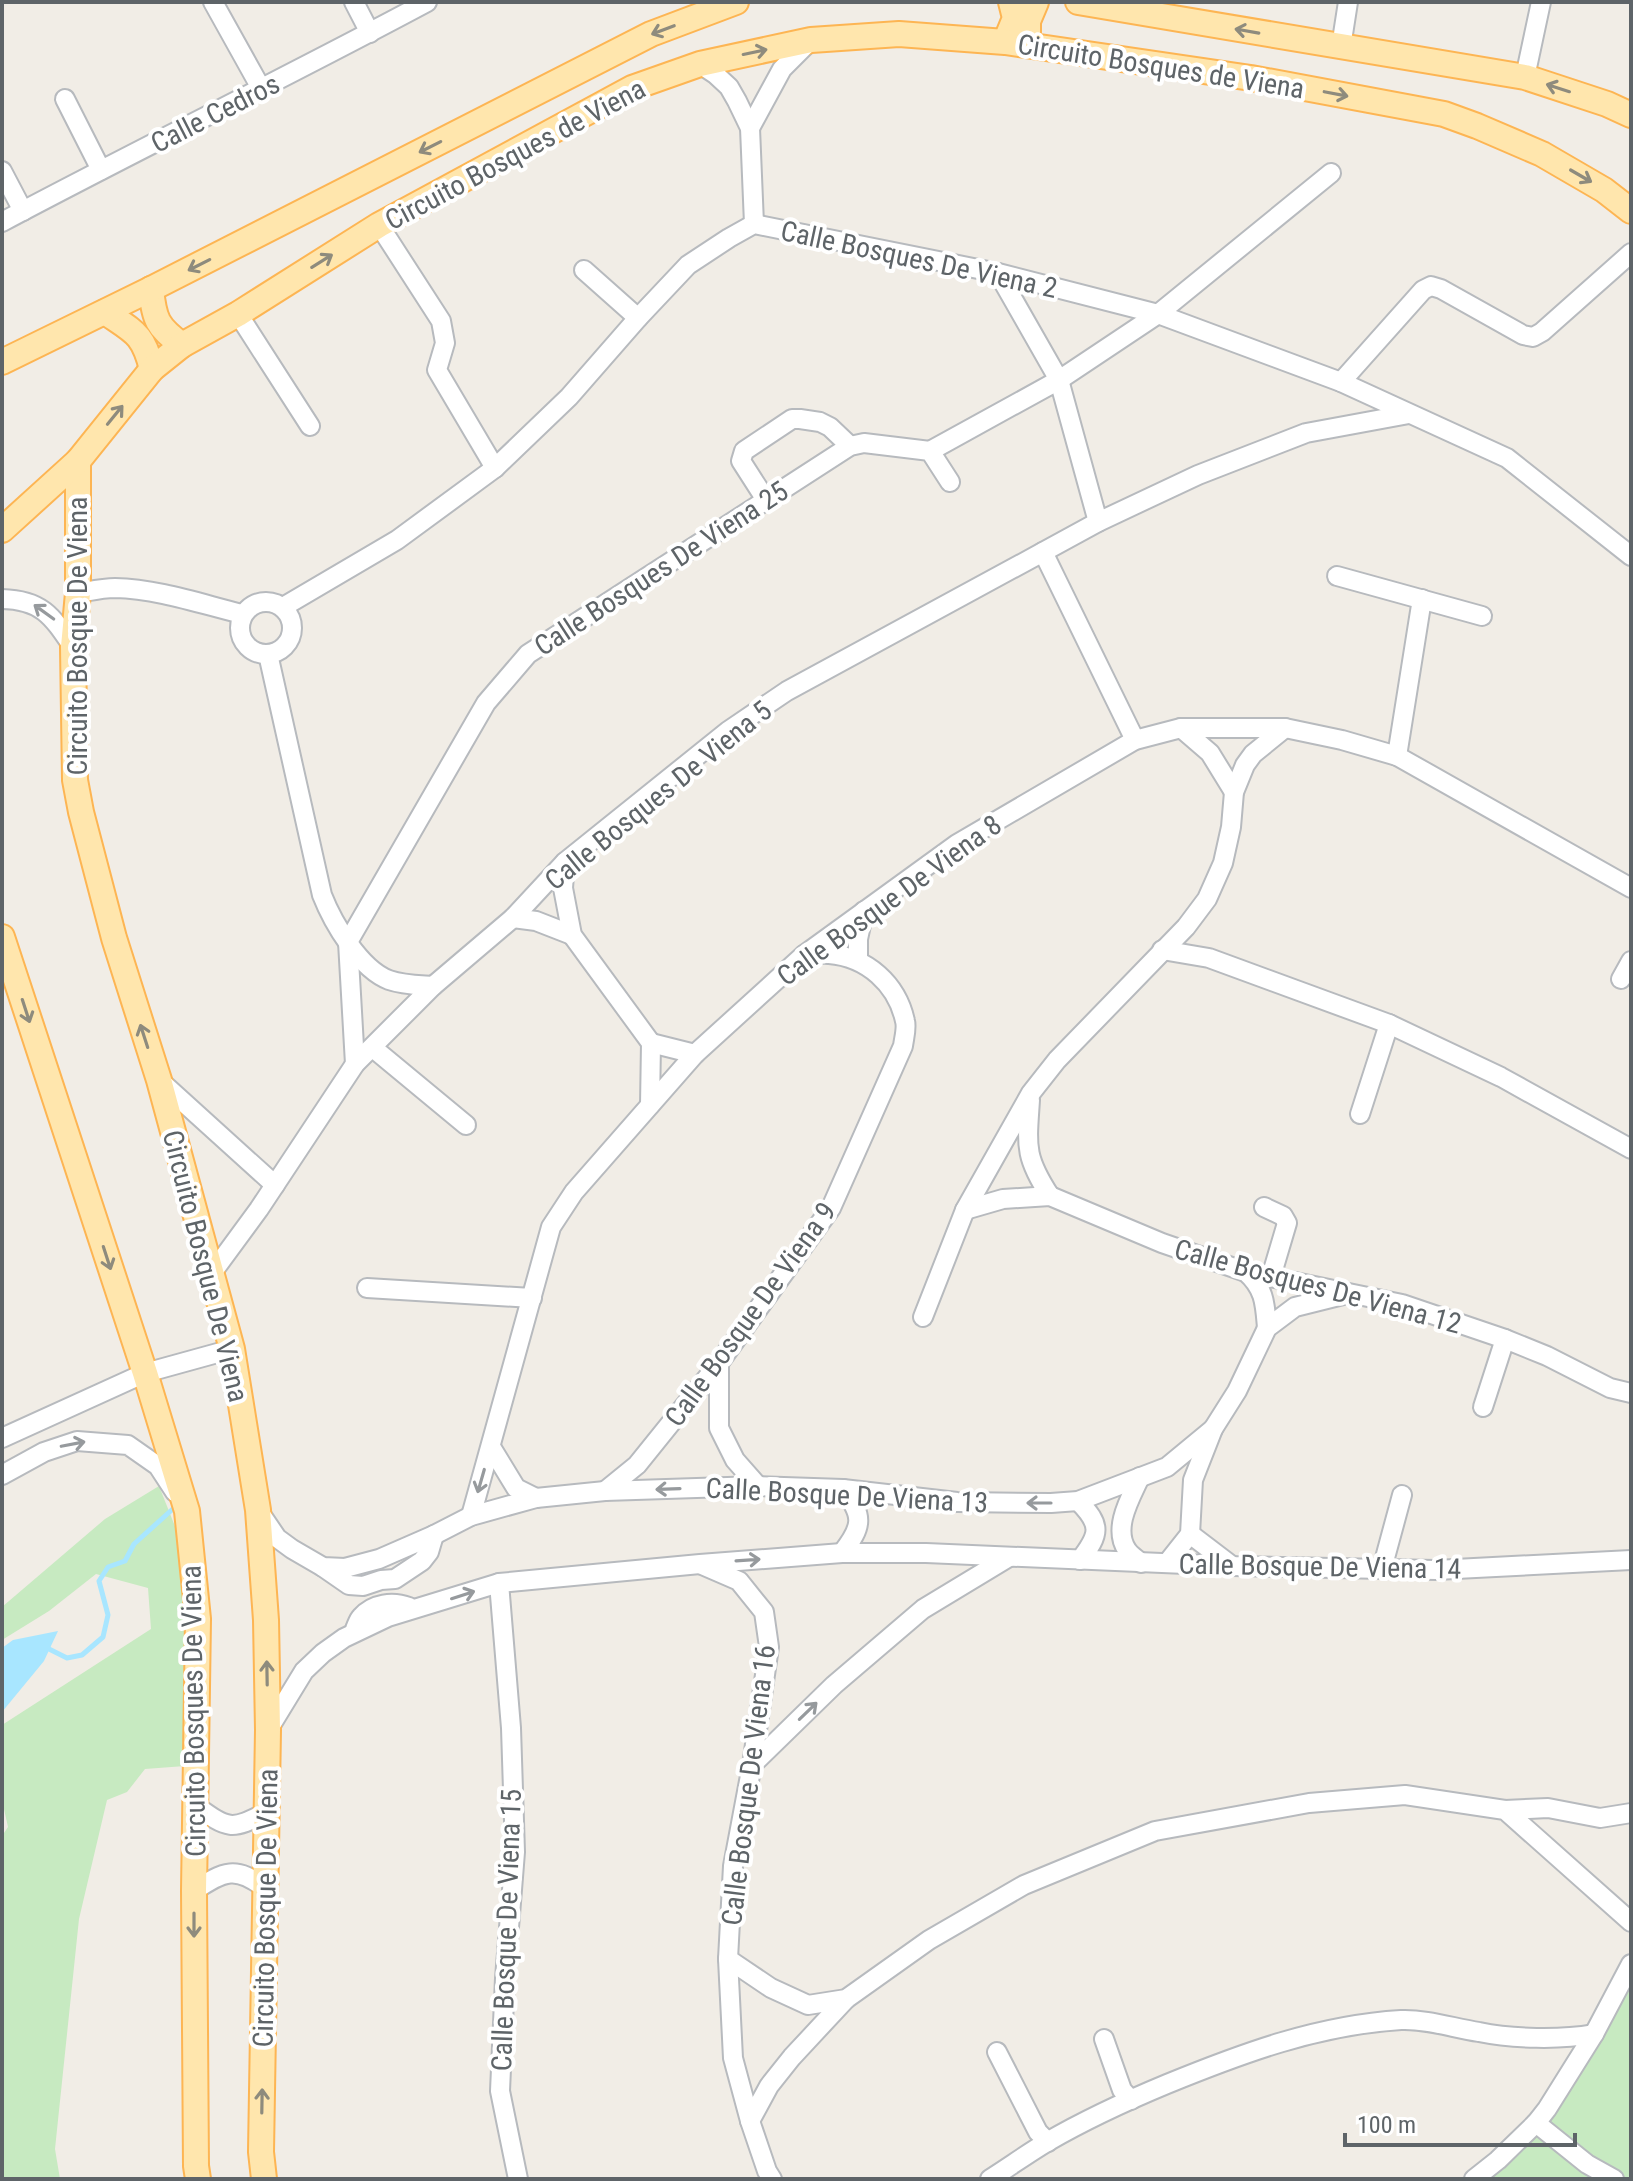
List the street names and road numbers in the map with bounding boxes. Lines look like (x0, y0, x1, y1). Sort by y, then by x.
street label: Circuito Bosques de Viena (1015, 28, 1307, 105)
street label: Calle Cedros (146, 67, 285, 160)
street label: Circuito Bosques de Viena (380, 72, 651, 237)
street label: Calle Bosques De Viena 2 (778, 214, 1060, 305)
street label: Calle Bosques De Viena 25 (528, 474, 794, 663)
street label: Circuito Bosque De Viena (61, 497, 94, 775)
street label: Calle Bosques De Viena 5 (538, 694, 778, 897)
street label: Calle Bosque De Viena 8 (771, 808, 1008, 993)
street label: Circuito Bosque De Viena (156, 1127, 255, 1405)
street label: Calle Bosque De Viena 9 (658, 1196, 843, 1433)
street label: Calle Bosques De Viena 12 (1171, 1232, 1465, 1341)
street label: Calle Bosque De Viena 13 (705, 1472, 989, 1519)
street label: Calle Bosque De Viena 14 (1178, 1548, 1462, 1585)
street label: Circuito Bosques De Viena (174, 1565, 213, 1857)
street label: Calle Bosque De Viena 16 (715, 1643, 782, 1927)
street label: Circuito Bosque De Viena (247, 1768, 284, 2048)
street label: Calle Bosque De Viena 15 (485, 1788, 528, 2072)

